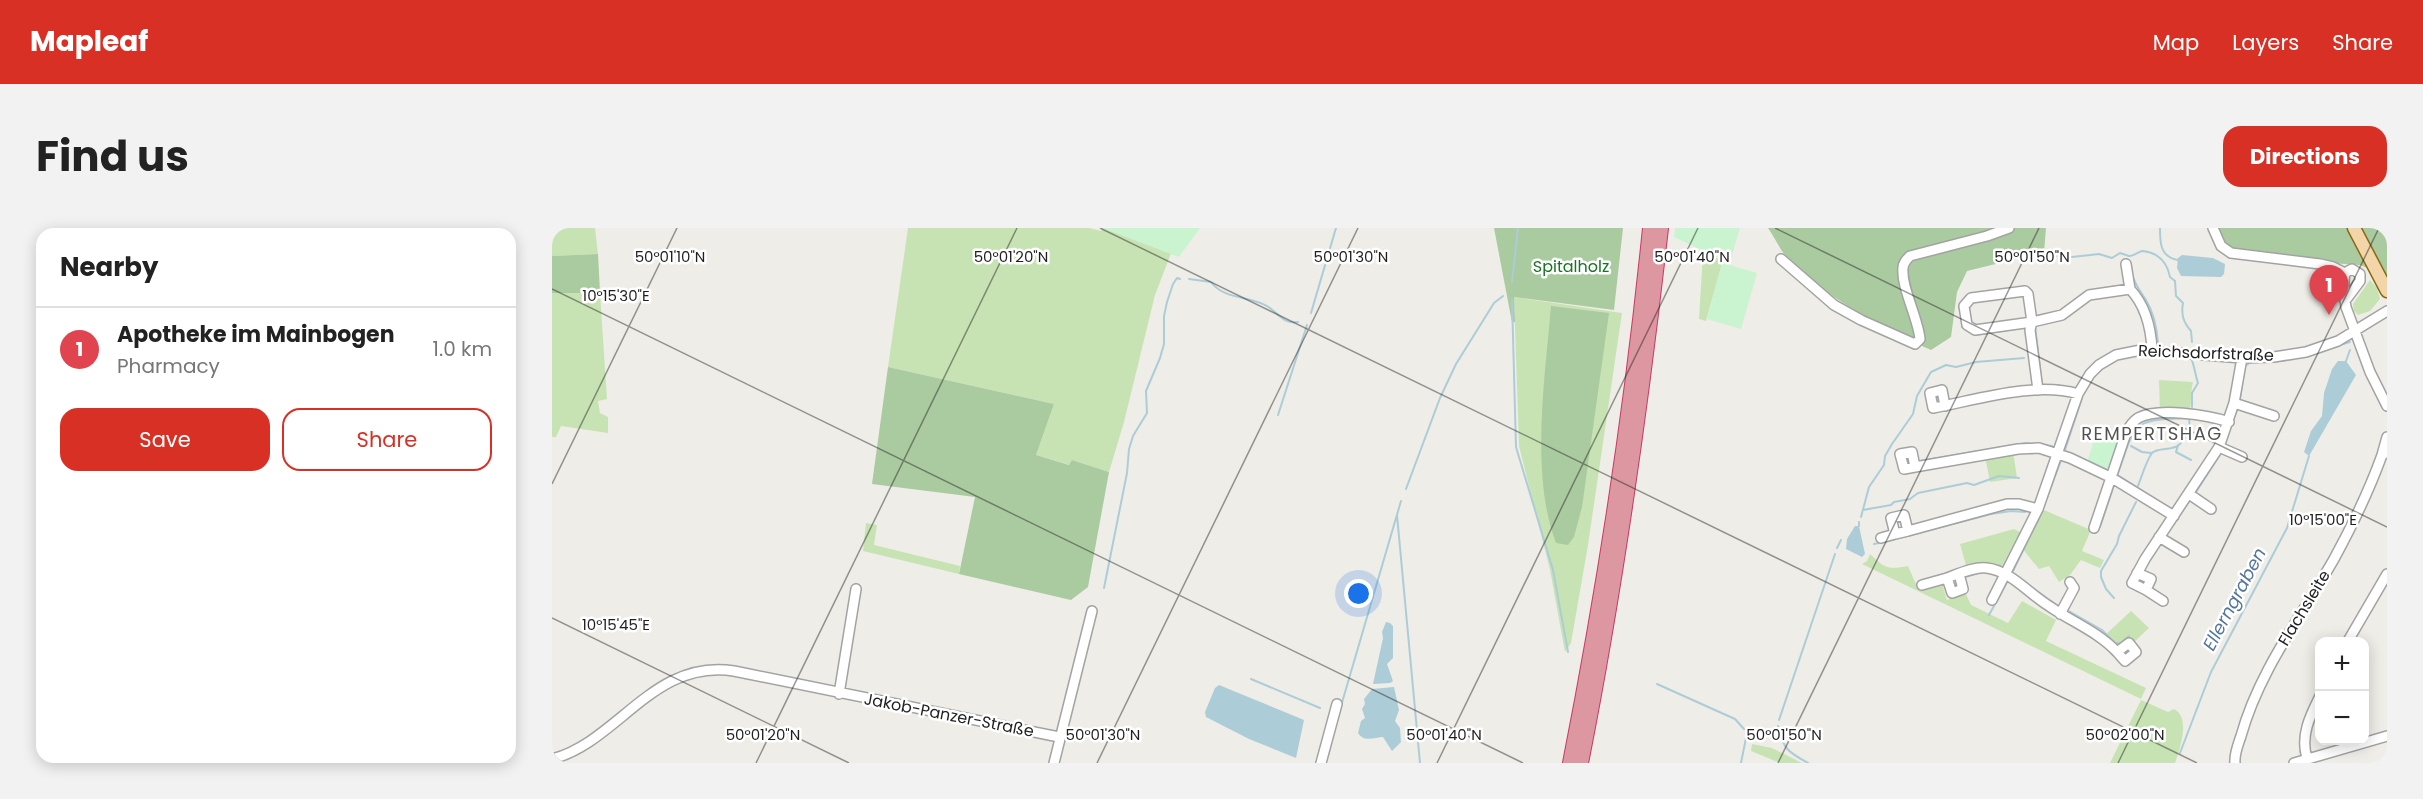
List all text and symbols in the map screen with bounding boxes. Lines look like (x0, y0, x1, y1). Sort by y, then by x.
text: Mapleaf (30, 22, 148, 61)
text: Map (2153, 28, 2199, 57)
text: Layers (2232, 28, 2299, 57)
text: Share (2332, 28, 2393, 57)
button: Directions (2223, 126, 2387, 187)
text: Find us (36, 127, 189, 186)
text: 50°01'10"N (635, 246, 705, 267)
text: 50°01'20"N (974, 246, 1048, 267)
text: 50°01'30"N (1314, 246, 1388, 267)
text: 50°01'40"N (1654, 246, 1730, 267)
text: 50°01'50"N (1994, 246, 2070, 267)
text: Nearby (60, 249, 158, 285)
park label: Spitalholz (1533, 255, 1609, 278)
pin: 1 (2310, 266, 2348, 315)
text: 10°15'30"E (582, 285, 650, 306)
text: Apotheke im Mainbogen (117, 319, 394, 350)
text: 1 (76, 335, 83, 363)
text: 1.0 km (433, 335, 492, 363)
street label: Reichsdorfstraße (2138, 339, 2274, 367)
text: Pharmacy (117, 352, 220, 380)
button: Save (60, 408, 270, 471)
button: Share (282, 408, 492, 471)
district label: REMPERTSHAG (2081, 421, 2223, 446)
text: 10°15'00"E (2289, 509, 2357, 530)
water label: Ellerngraben (2196, 543, 2272, 655)
street label: Flachsleite (2272, 566, 2336, 650)
your location (1344, 579, 1373, 608)
text: 10°15'45"E (582, 614, 650, 635)
map controls (2315, 637, 2369, 745)
button: + (2315, 637, 2369, 691)
street label: Jakob-Panzer-Straße (862, 687, 1036, 743)
button: − (2315, 691, 2369, 745)
text: 50°01'20"N (726, 724, 800, 745)
text: 50°01'30"N (1066, 724, 1140, 745)
text: 50°01'40"N (1406, 724, 1482, 745)
text: 50°01'50"N (1746, 724, 1822, 745)
text: 50°02'00"N (2085, 724, 2165, 745)

